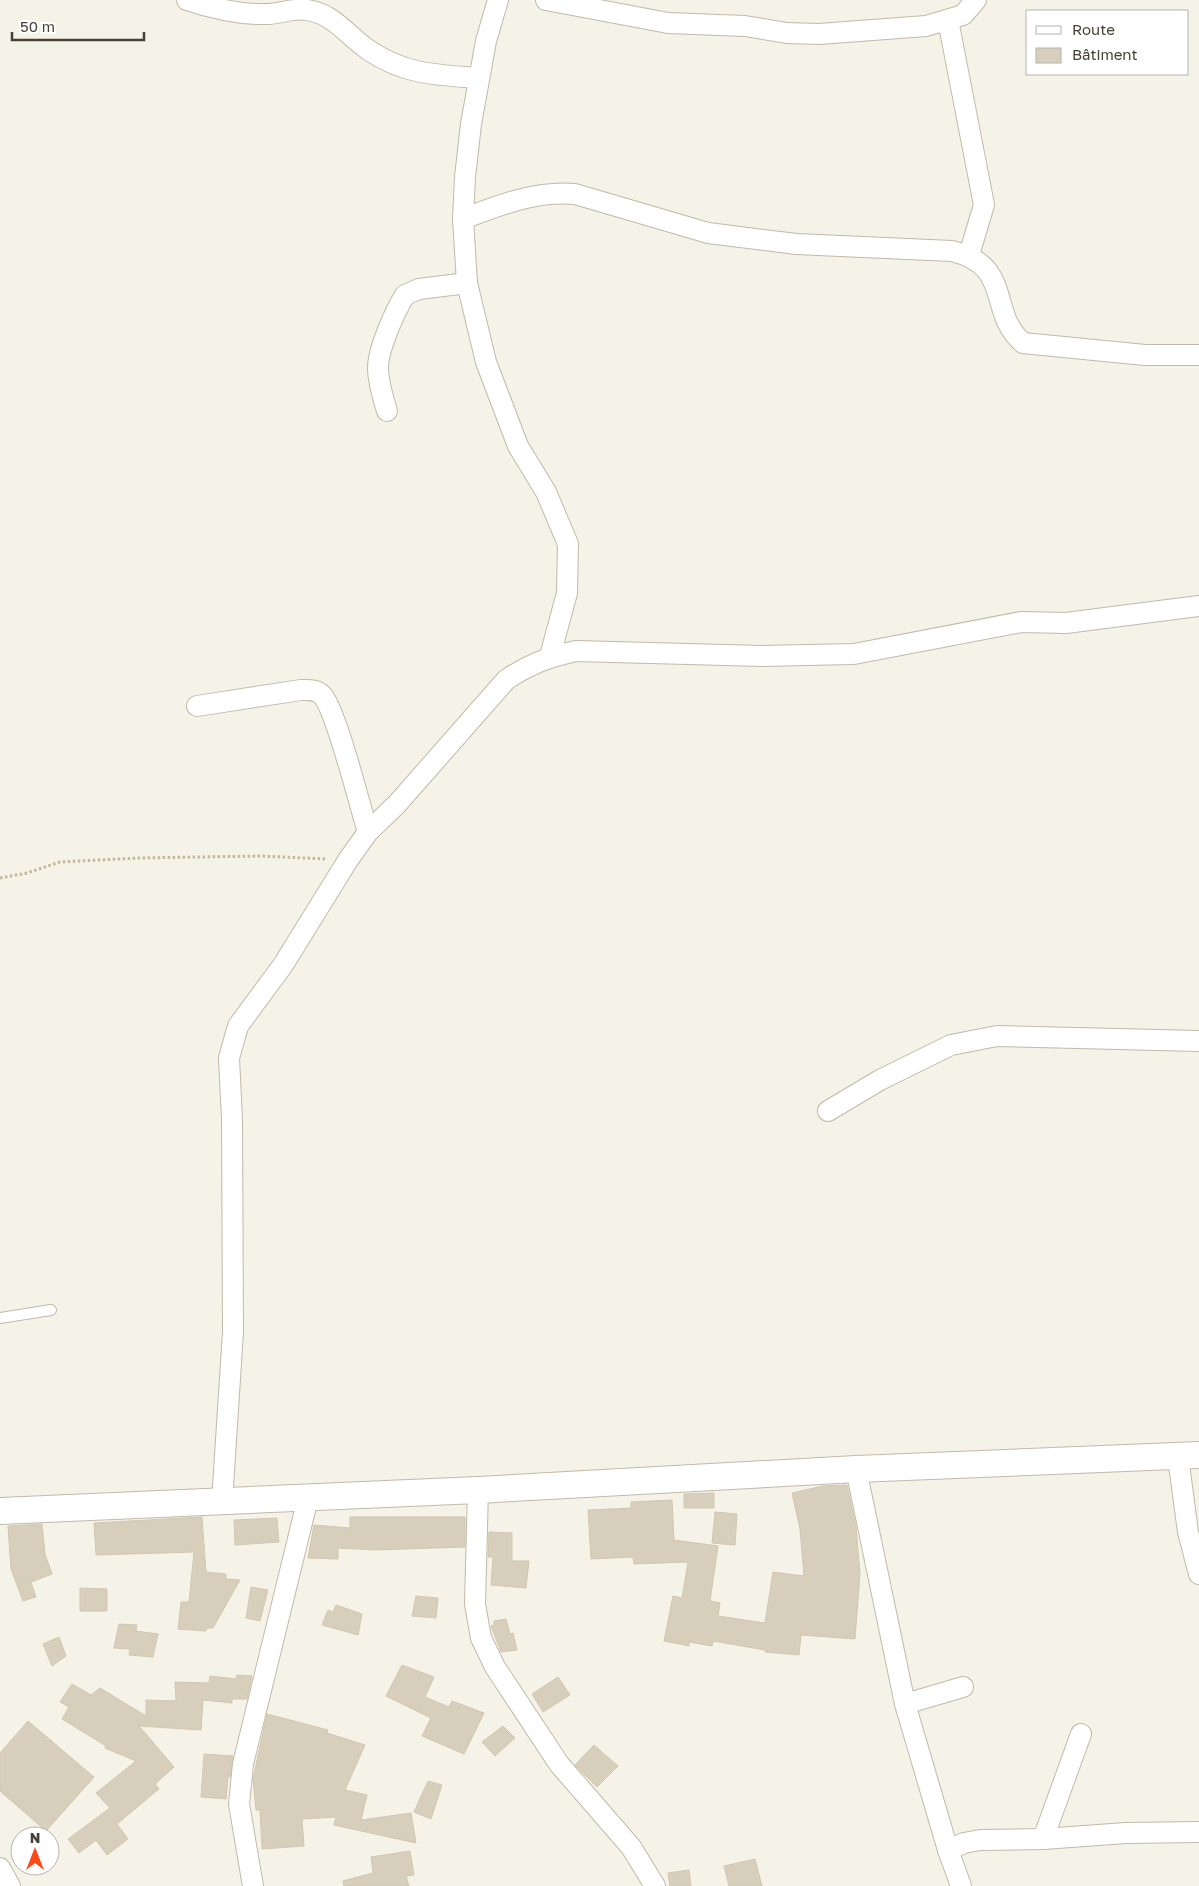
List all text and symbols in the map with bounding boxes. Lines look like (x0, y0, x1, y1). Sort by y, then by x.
scale bar (12, 10, 145, 42)
legend (1026, 10, 1189, 75)
text: 50 m (20, 17, 55, 35)
text: Route (1072, 20, 1115, 38)
text: Bâtiment (1072, 45, 1137, 63)
north arrow (10, 1826, 60, 1876)
text: N (30, 1829, 40, 1846)

